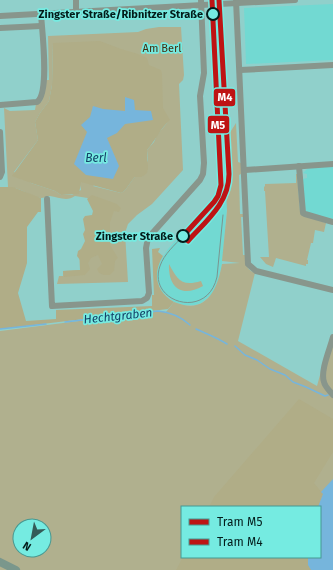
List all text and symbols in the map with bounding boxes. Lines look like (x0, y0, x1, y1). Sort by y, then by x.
marker: Zingster Straße/Ribnitzer Straße (206, 7, 220, 21)
place label: Zingster Straße/Ribnitzer Straße (39, 8, 203, 21)
park label: Am Berl (143, 42, 181, 55)
line badge: M4 (213, 88, 236, 107)
text: M4 (218, 91, 232, 104)
line badge: M5 (207, 115, 230, 134)
text: M5 (211, 119, 225, 132)
water label: Berl (85, 151, 107, 165)
marker: Zingster Straße (176, 229, 190, 243)
place label: Zingster Straße (96, 230, 173, 243)
water label: Hechtgraben (83, 305, 153, 327)
legend (181, 506, 321, 558)
text: Tram M5 (217, 515, 262, 529)
north arrow (12, 518, 52, 558)
text: Tram M4 (217, 535, 263, 549)
text: N (20, 539, 34, 554)

